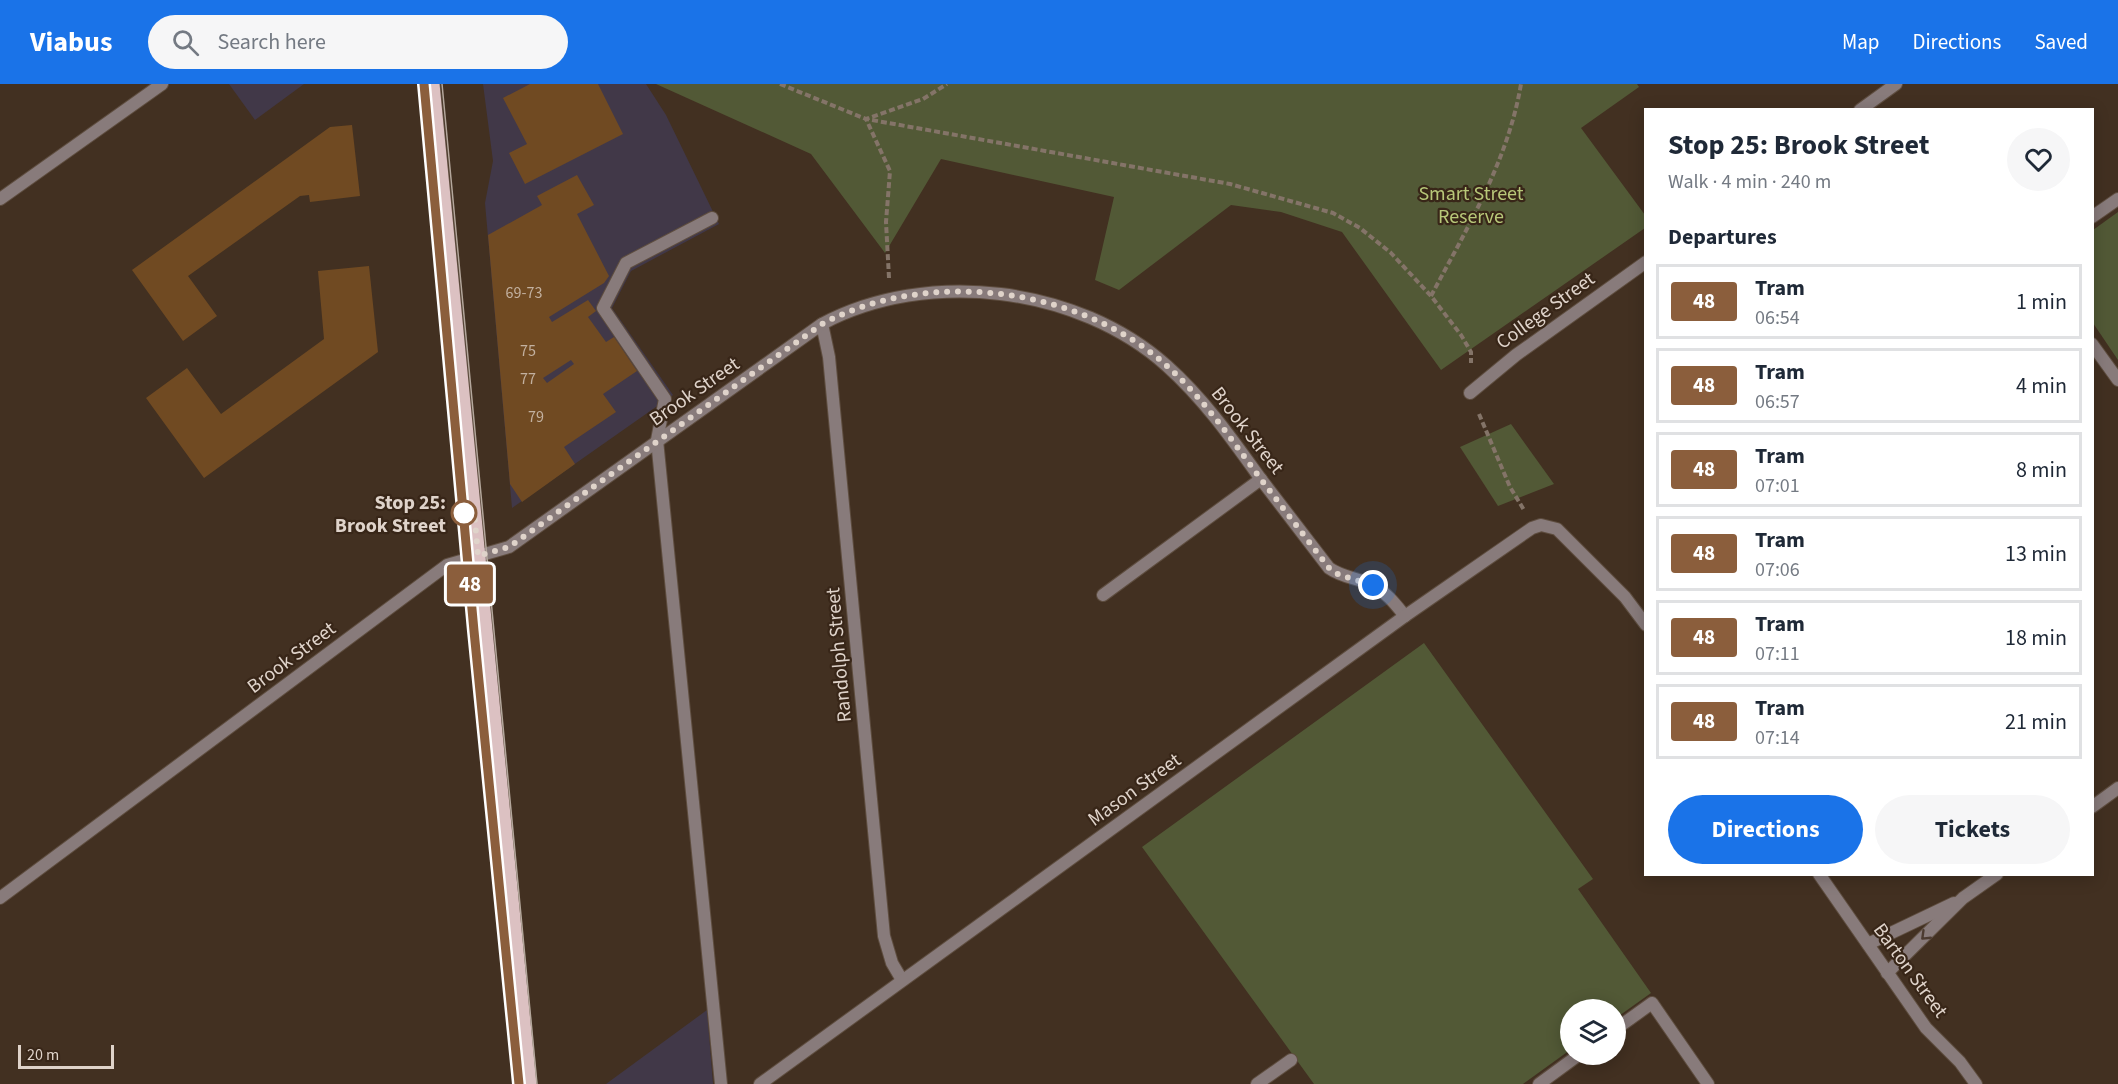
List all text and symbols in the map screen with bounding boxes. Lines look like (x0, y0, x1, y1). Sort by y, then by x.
search box (148, 15, 568, 69)
text: Viabus (30, 22, 112, 62)
icon: search (169, 26, 202, 59)
text: Search here (217, 26, 326, 58)
text: Map (1842, 27, 1880, 57)
text: Directions (1913, 27, 2001, 57)
text: Saved (2034, 27, 2088, 57)
text: Stop 25: Brook Street (1668, 125, 1929, 165)
button: heart (2007, 128, 2070, 191)
text: Walk · 4 min · 240 m (1668, 168, 1831, 196)
park label: Smart Street Reserve (1418, 180, 1524, 231)
text: Departures (1668, 221, 1777, 253)
street label: College Street (1490, 265, 1601, 356)
text: Tram (1755, 272, 1805, 304)
house number: 69-73 (506, 282, 542, 304)
text: 48 (1693, 286, 1715, 316)
text: 1 min (2016, 286, 2067, 318)
text: 06:54 (1755, 304, 1800, 332)
house number: 75 (520, 340, 536, 362)
street label: Brook Street (644, 350, 745, 433)
text: Tram (1755, 356, 1805, 388)
house number: 77 (520, 368, 536, 390)
text: 48 (1693, 370, 1715, 400)
text: 4 min (2016, 370, 2067, 402)
street label: Brook Street (1204, 381, 1290, 480)
text: 06:57 (1755, 388, 1800, 416)
house number: 79 (528, 406, 544, 428)
text: Tram (1755, 440, 1805, 472)
text: 48 (1693, 454, 1715, 484)
text: 8 min (2016, 454, 2067, 486)
text: 07:01 (1755, 472, 1800, 500)
place label: Stop 25: Brook Street (335, 489, 446, 540)
marker: Stop 25: Brook Street (451, 500, 477, 526)
text: Tram (1755, 524, 1805, 556)
text: 48 (1693, 538, 1715, 568)
text: 13 min (2005, 538, 2067, 570)
text: 07:06 (1755, 556, 1800, 584)
line badge: 48 (443, 564, 497, 604)
text: 48 (459, 569, 481, 599)
your location (1358, 570, 1388, 600)
street label: Randolph Street (819, 586, 859, 724)
text: Tram (1755, 608, 1805, 640)
street label: Brook Street (242, 615, 342, 700)
text: 48 (1693, 622, 1715, 652)
text: 18 min (2005, 622, 2067, 654)
text: 07:11 (1755, 640, 1800, 668)
text: Tram (1755, 692, 1805, 724)
text: 48 (1693, 706, 1715, 736)
text: 21 min (2005, 706, 2067, 738)
text: 07:14 (1755, 724, 1800, 752)
street label: Mason Street (1082, 746, 1187, 833)
button: Directions (1668, 795, 1863, 864)
button: Tickets (1875, 795, 2070, 864)
street label: Barton Street (1866, 917, 1954, 1024)
one-way arrow (1922, 928, 1933, 939)
map controls (1560, 999, 1626, 1065)
button: layers (1560, 999, 1626, 1065)
scale bar (18, 1042, 114, 1070)
text: 20 m (27, 1044, 59, 1066)

